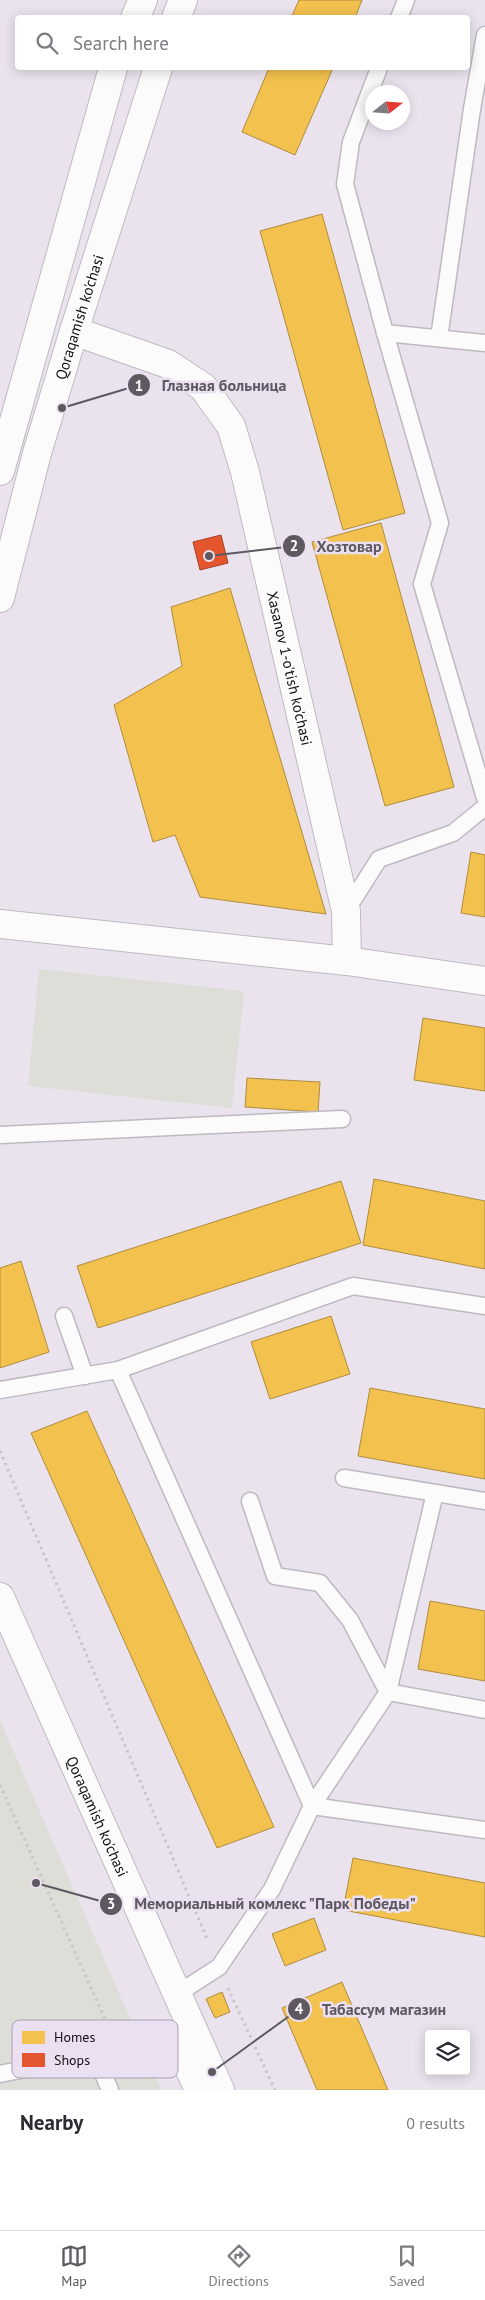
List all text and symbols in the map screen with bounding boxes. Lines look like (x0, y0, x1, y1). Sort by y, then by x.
search box (15, 15, 470, 70)
icon: search (33, 29, 61, 57)
text: Search here (73, 31, 169, 55)
north arrow (365, 85, 410, 130)
street label: Qoraqamish ko'chasi (50, 252, 107, 382)
callout: Глазная больница (126, 370, 296, 401)
text: Глазная больница (162, 375, 286, 395)
text: 1 (135, 376, 143, 395)
callout: Хозтовар (282, 531, 392, 562)
text: 2 (290, 536, 298, 555)
text: Хозтовар (316, 536, 382, 556)
street label: Xasanov 1-o'tish ko'chasi (263, 589, 317, 747)
street label: Qoraqamish ko'chasi (63, 1753, 133, 1879)
callout: Мемориальный комлекс "Парк Победы" (98, 1888, 427, 1919)
text: Мемориальный комлекс "Парк Победы" (134, 1893, 416, 1913)
text: 3 (107, 1894, 115, 1913)
callout: Табассум магазин (287, 1993, 456, 2024)
text: 4 (295, 1999, 304, 2018)
text: Табассум магазин (322, 1999, 446, 2019)
legend (12, 2020, 178, 2078)
text: Homes (54, 2028, 95, 2046)
map controls (425, 2030, 470, 2075)
button: layers (425, 2030, 470, 2075)
text: Shops (54, 2051, 90, 2069)
text: Nearby (20, 2109, 83, 2136)
text: 0 results (406, 2113, 465, 2133)
tab: Map (60, 2242, 88, 2290)
tab: Directions (208, 2242, 269, 2290)
tab: Saved (389, 2242, 425, 2290)

